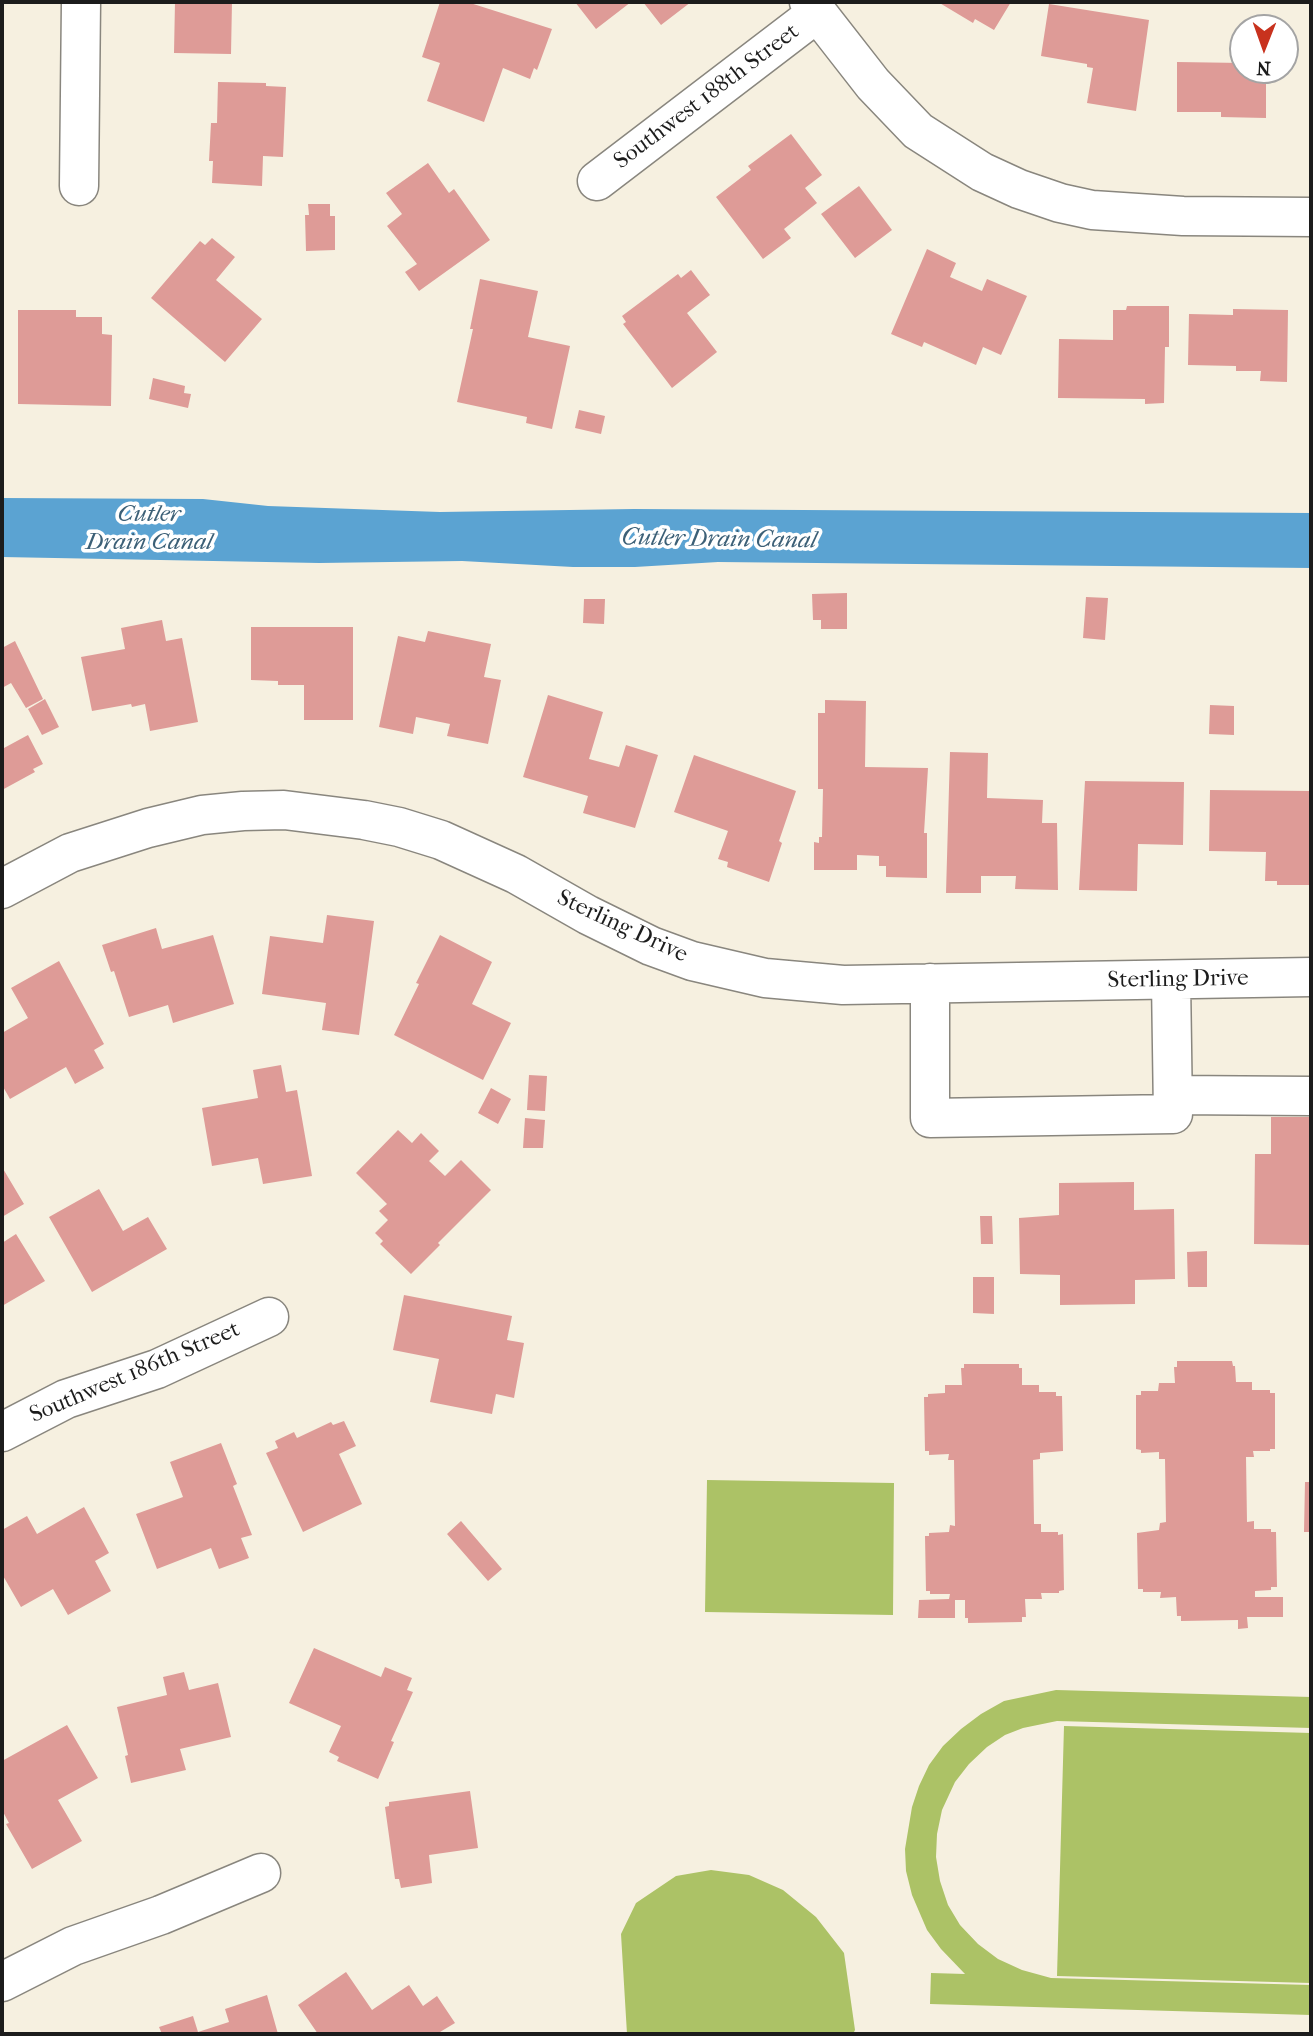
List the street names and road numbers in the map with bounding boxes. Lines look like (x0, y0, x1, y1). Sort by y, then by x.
street label: Southwest 188th Street (609, 18, 805, 176)
street label: Sterling Drive (552, 885, 692, 969)
street label: Sterling Drive (1107, 965, 1249, 995)
street label: Southwest 186th Street (26, 1316, 244, 1430)

